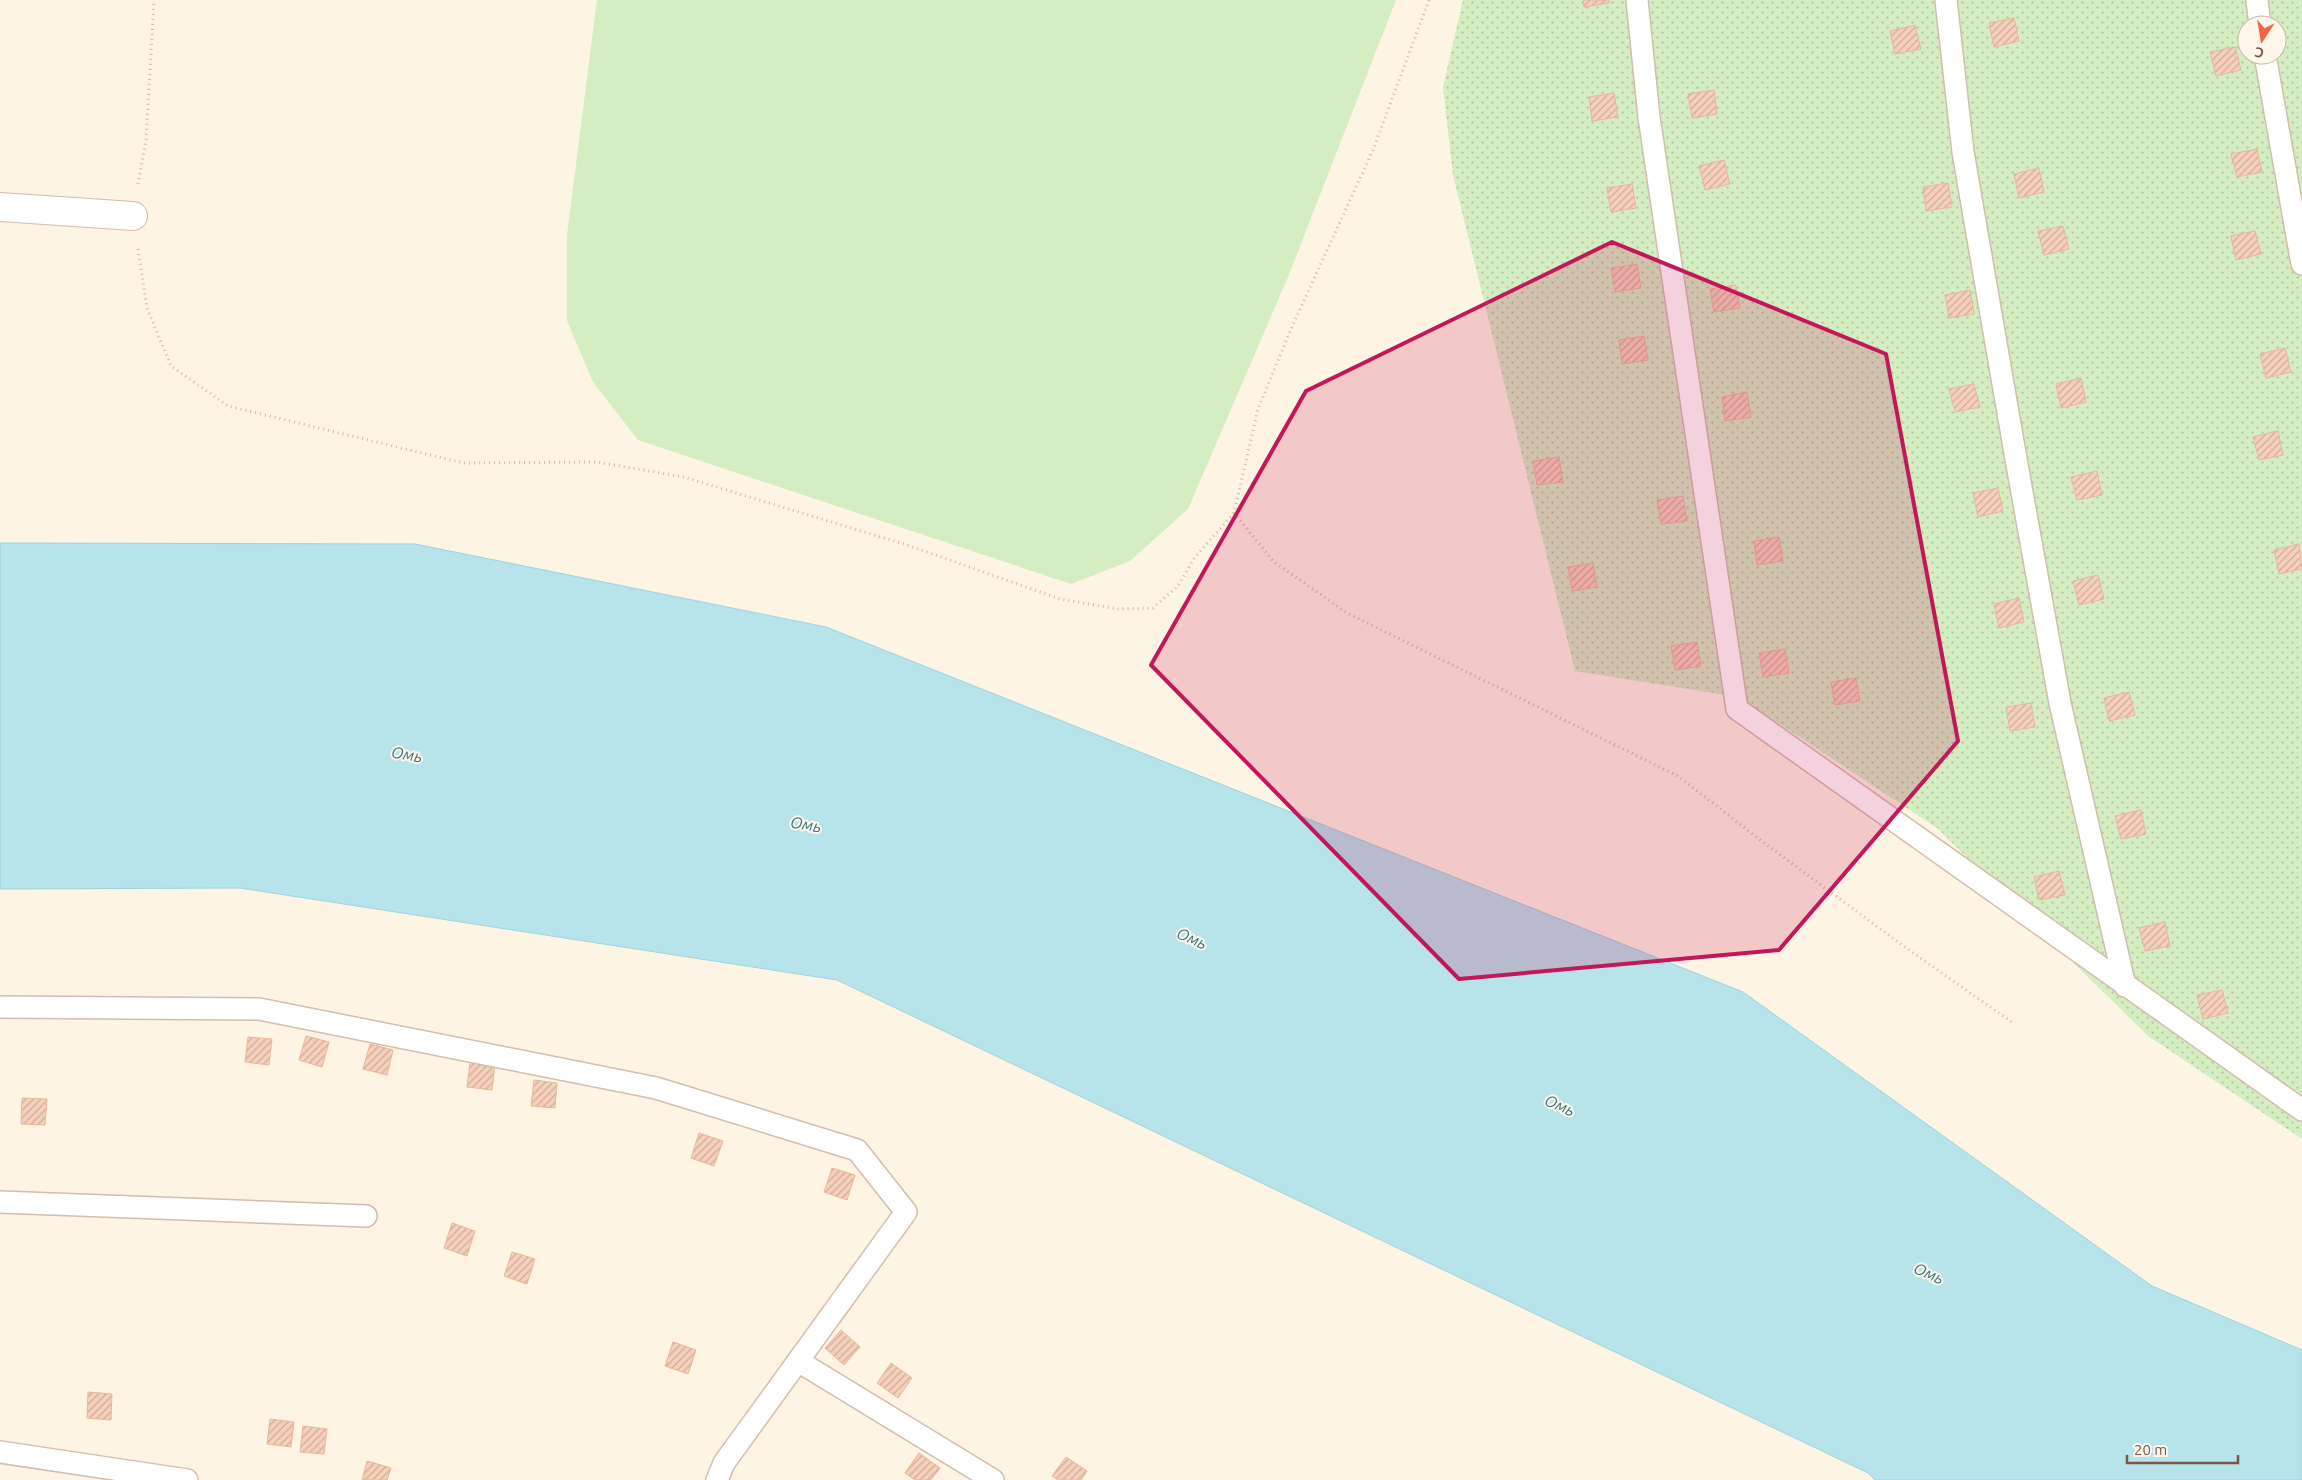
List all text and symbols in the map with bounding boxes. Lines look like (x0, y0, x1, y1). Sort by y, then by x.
north arrow (2237, 15, 2287, 65)
text: С (2253, 44, 2265, 61)
water label: Омь (390, 742, 424, 766)
water label: Омь (789, 812, 823, 836)
water label: Омь (1174, 923, 1210, 953)
water label: Омь (1542, 1090, 1578, 1120)
water label: Омь (1911, 1258, 1947, 1288)
scale bar (2127, 1432, 2238, 1464)
text: 20 m (2134, 1441, 2167, 1458)

